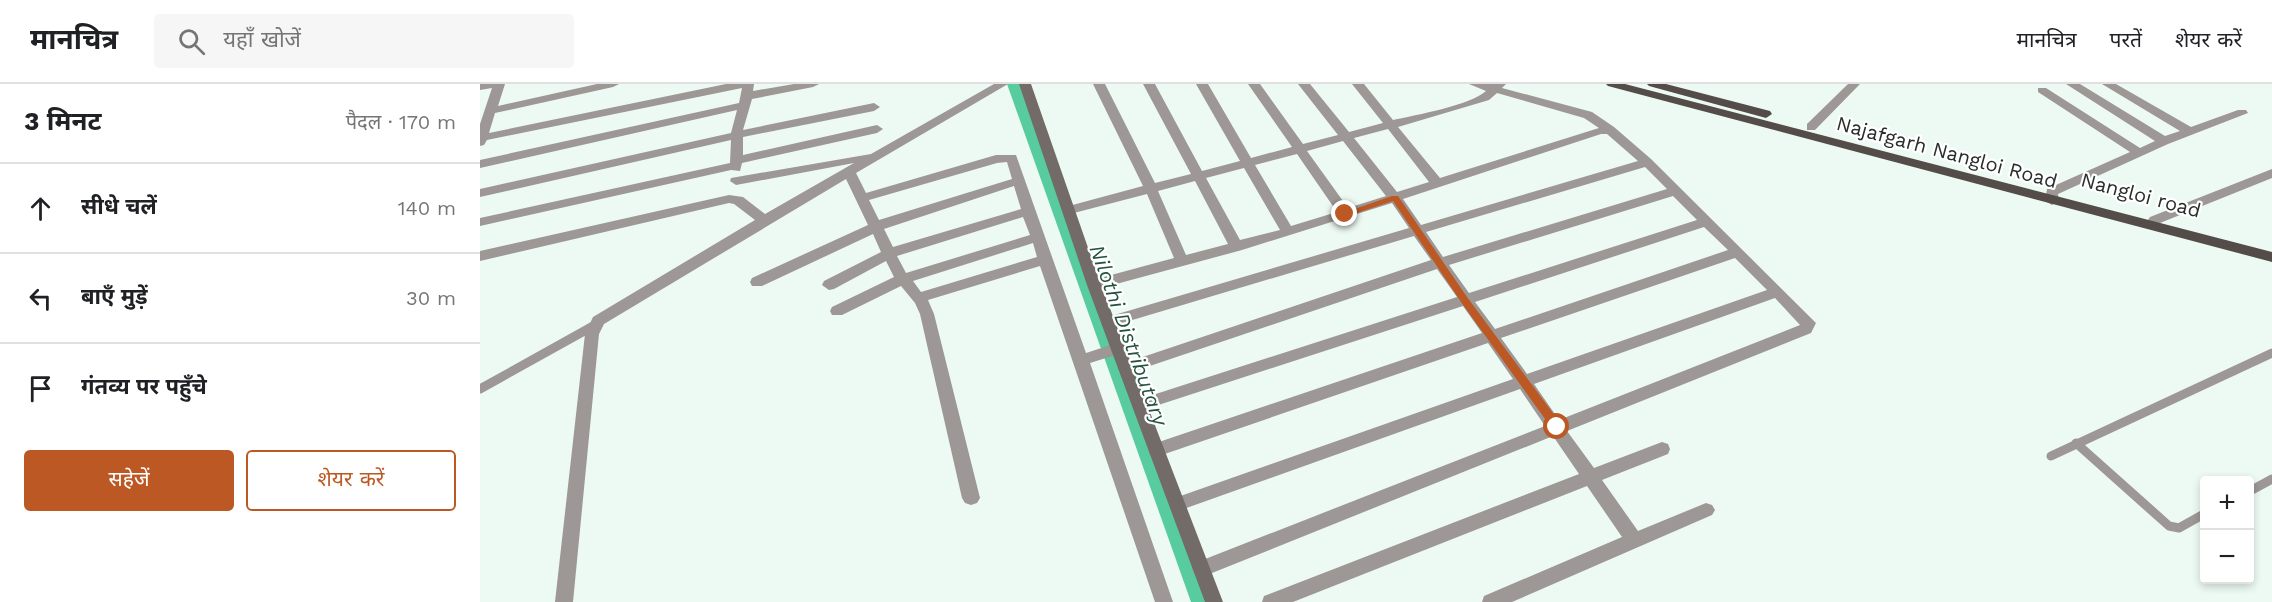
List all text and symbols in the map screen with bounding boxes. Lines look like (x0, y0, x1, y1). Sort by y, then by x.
search box (154, 14, 574, 68)
text: मानचित्र (30, 23, 118, 56)
icon: search (175, 25, 208, 58)
text: यहाँ खोजें (223, 27, 301, 52)
text: मानचित्र (2017, 27, 2077, 52)
text: परतें (2110, 27, 2142, 52)
text: शेयर करें (2175, 27, 2242, 52)
text: 3 मिनट (24, 106, 101, 136)
text: पैदल · 170 m (346, 110, 456, 134)
street label: Najafgarh Nangloi Road (1834, 111, 2060, 193)
street label: Nangloi road (2079, 168, 2203, 222)
icon: ahead (24, 192, 57, 225)
text: सीधे चलें (81, 194, 157, 219)
text: 140 m (398, 196, 456, 220)
route end (1331, 200, 1357, 226)
water label: Nilothi Distributary (1085, 241, 1174, 430)
icon: left (24, 282, 57, 315)
text: बाएँ मुड़ें (81, 284, 148, 309)
text: 30 m (406, 286, 456, 310)
icon: arrive (24, 372, 57, 405)
text: गंतव्य पर पहुँचे (81, 374, 207, 399)
route start (1543, 413, 1569, 439)
button: सहेजें (24, 450, 234, 511)
button: शेयर करें (246, 450, 456, 511)
map controls (2200, 476, 2254, 584)
button: + (2200, 476, 2254, 530)
button: − (2200, 530, 2254, 584)

